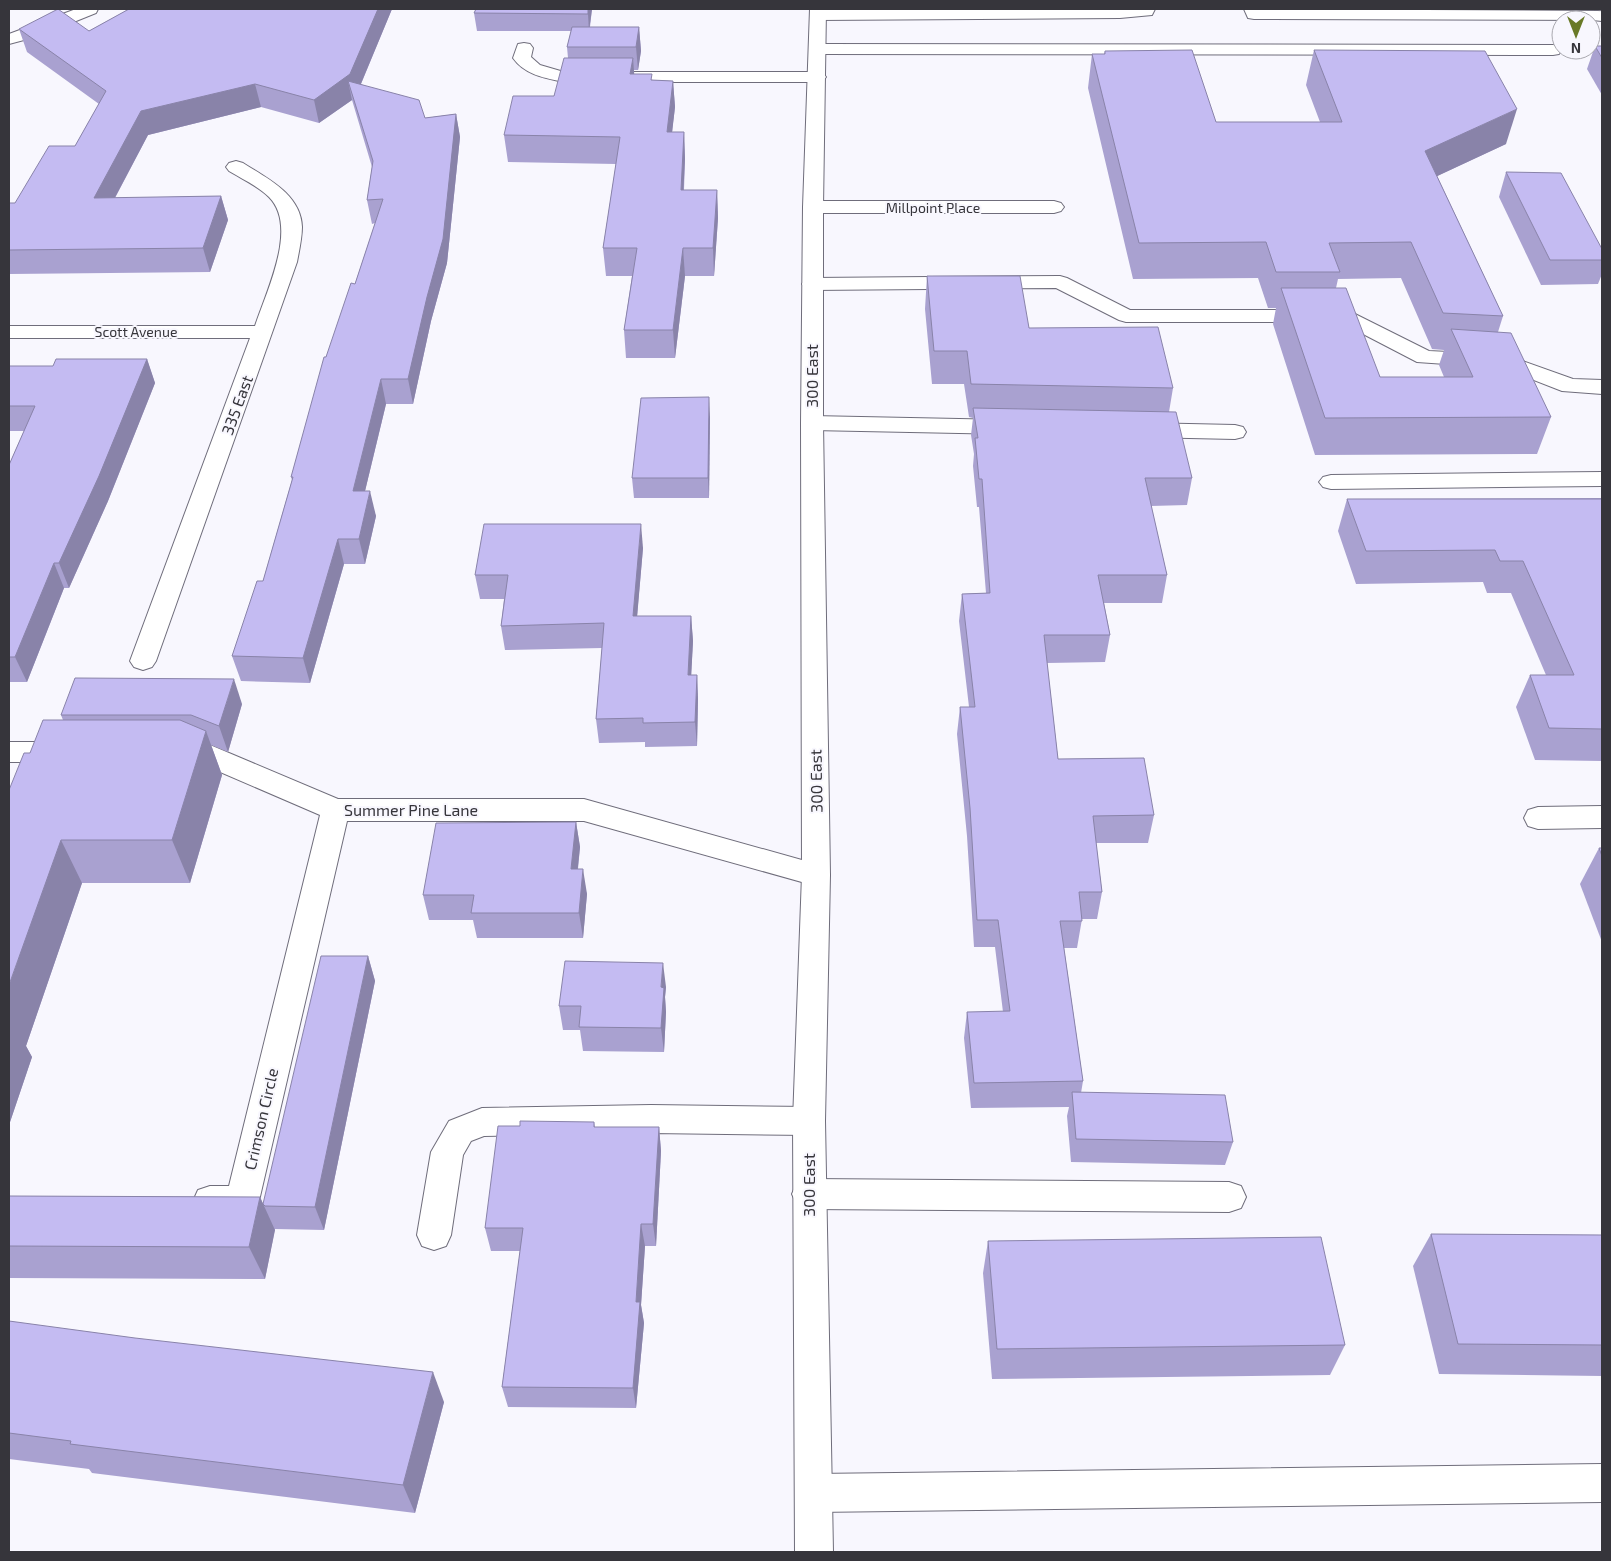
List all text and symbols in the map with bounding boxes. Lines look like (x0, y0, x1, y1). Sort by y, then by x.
north arrow (1551, 10, 1601, 60)
text: N (1571, 40, 1581, 57)
street label: Millpoint Place (886, 199, 980, 216)
street label: Scott Avenue (95, 323, 177, 340)
street label: 300 East (802, 344, 821, 408)
street label: 335 East (217, 372, 256, 437)
street label: 300 East (805, 749, 826, 813)
street label: Summer Pine Lane (344, 800, 478, 819)
street label: Crimson Circle (240, 1066, 281, 1172)
street label: 300 East (799, 1153, 818, 1217)

